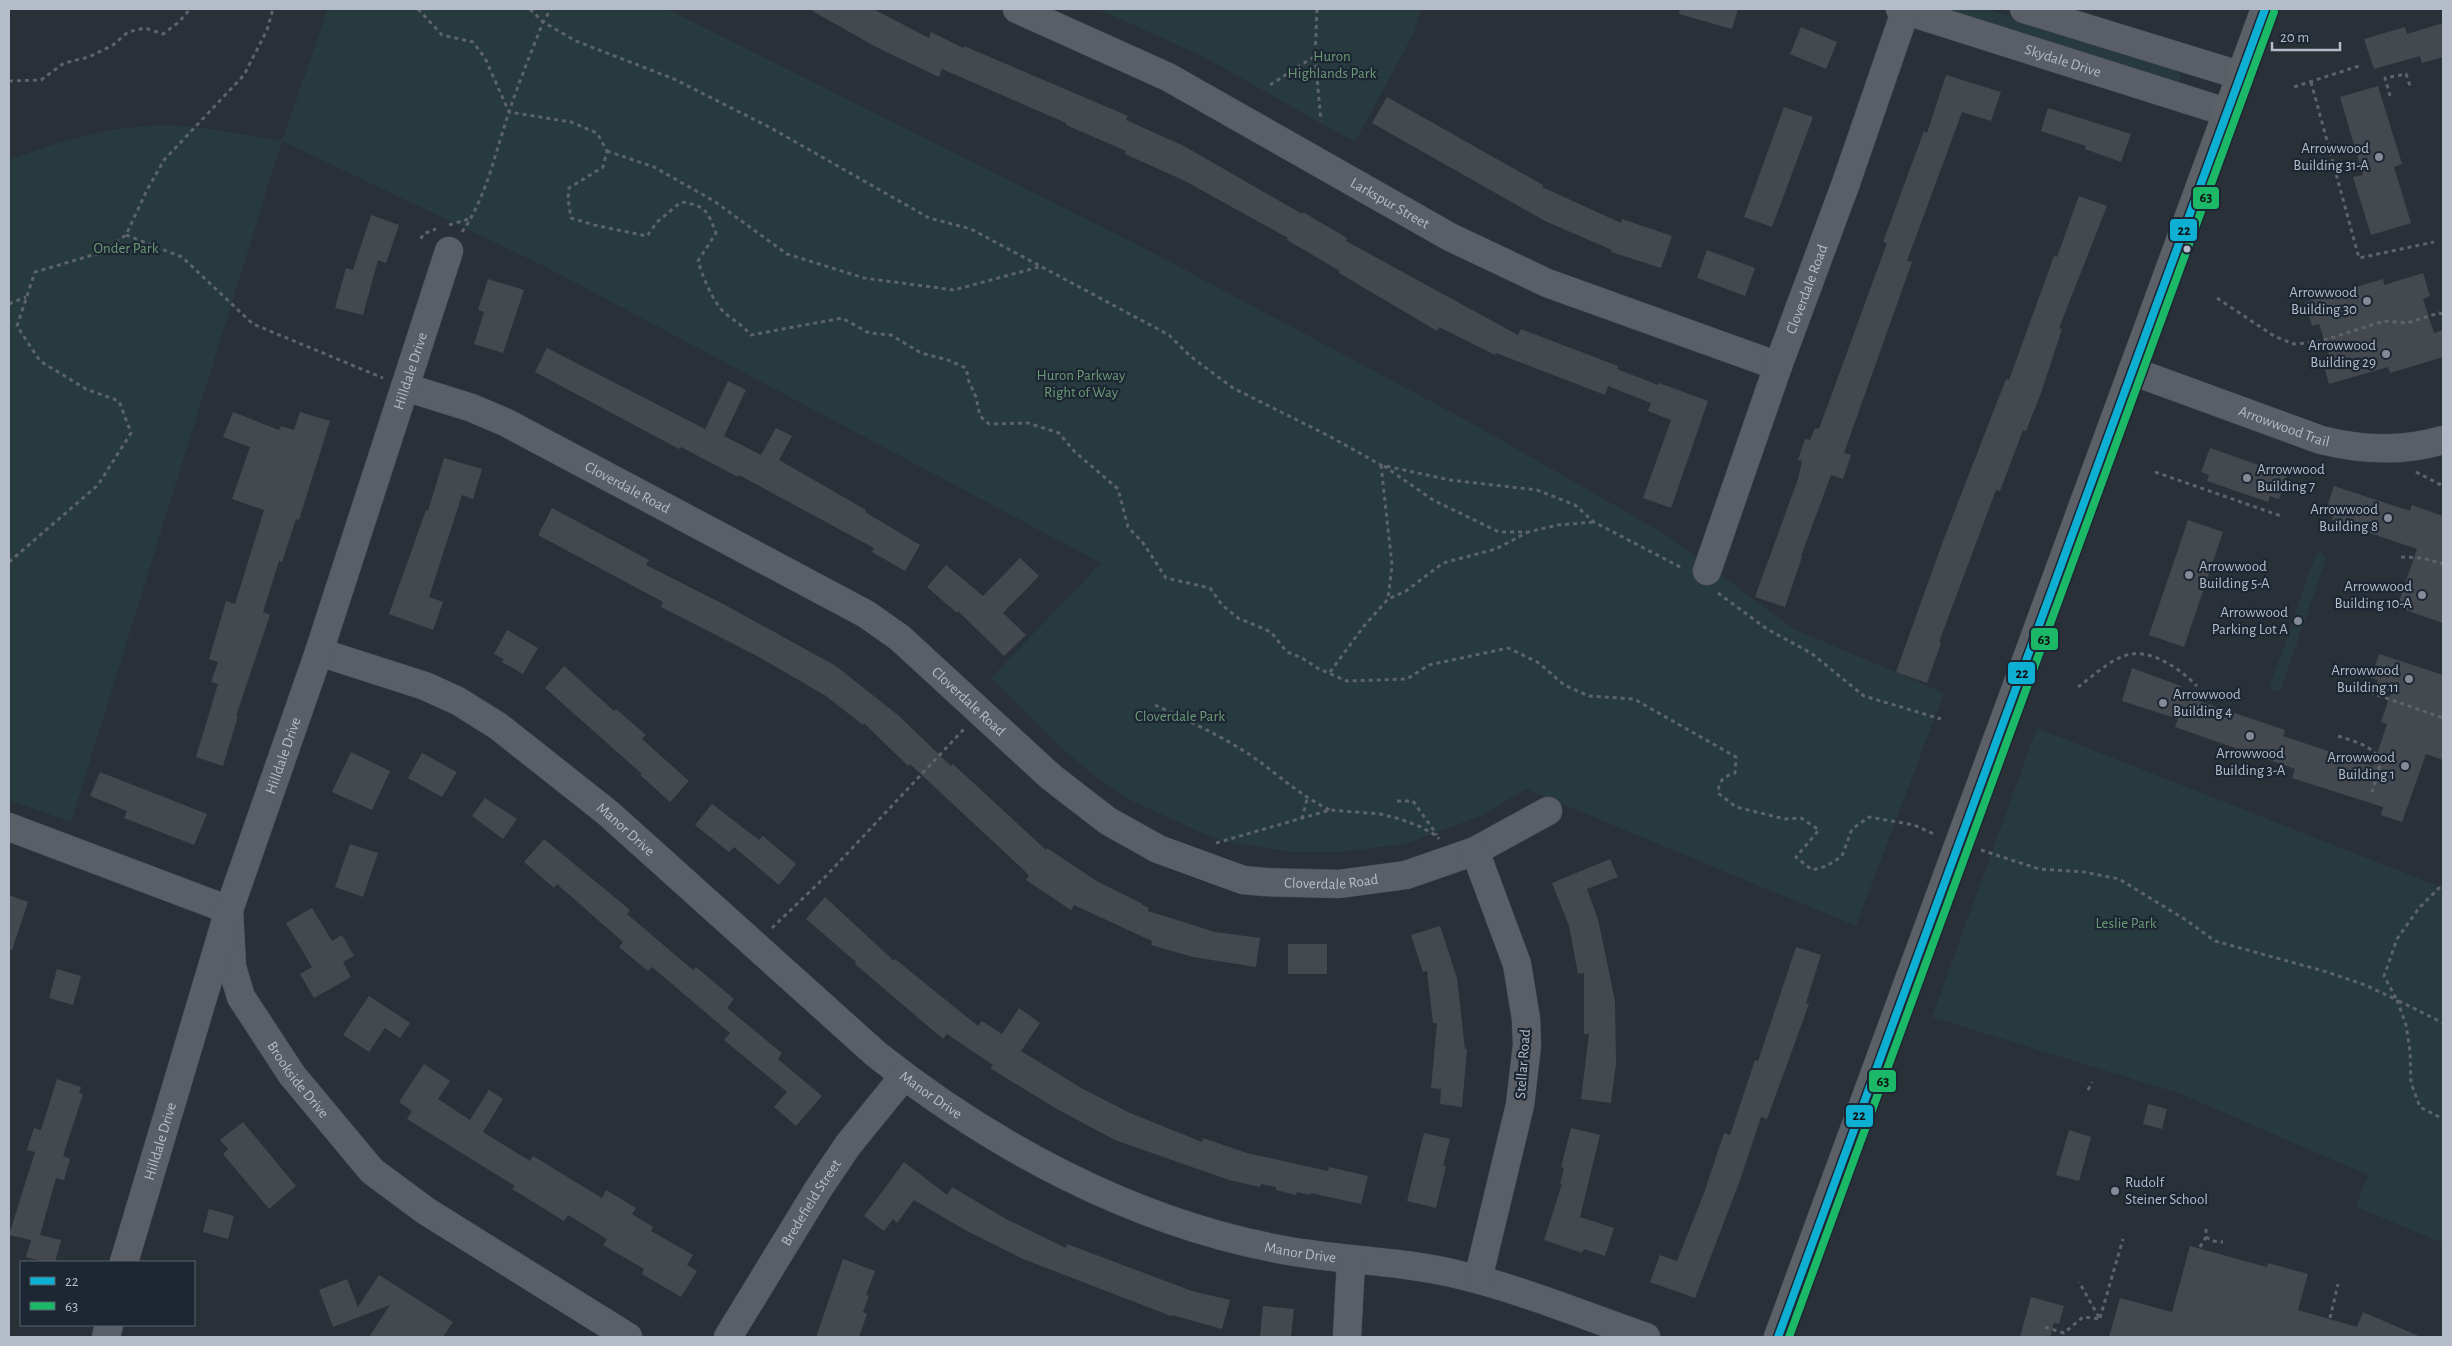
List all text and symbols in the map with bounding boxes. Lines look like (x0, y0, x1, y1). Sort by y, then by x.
scale bar (2272, 20, 2340, 52)
text: 20 m (2280, 30, 2309, 45)
street label: Skydale Drive (2023, 41, 2103, 80)
park label: Huron Highlands Park (1288, 49, 1377, 81)
place label: Arrowwood Building 31-A (2293, 141, 2369, 173)
marker: Arrowwood Building 31-A (2373, 151, 2385, 163)
street label: Larkspur Street (1348, 175, 1432, 231)
line badge: 63 (2192, 186, 2220, 210)
text: 63 (2200, 191, 2212, 205)
line badge: 22 (2169, 218, 2198, 242)
text: 22 (2177, 224, 2191, 238)
park label: Onder Park (93, 241, 159, 256)
street label: Cloverdale Road (1783, 242, 1830, 336)
unlabelled marker (2182, 244, 2192, 254)
place label: Arrowwood Building 30 (2289, 285, 2357, 317)
marker: Arrowwood Building 30 (2361, 295, 2373, 307)
street label: Hilldale Drive (391, 330, 430, 412)
place label: Arrowwood Building 29 (2308, 338, 2376, 370)
marker: Arrowwood Building 29 (2380, 348, 2392, 360)
park label: Huron Parkway Right of Way (1037, 368, 1126, 400)
street label: Arrowwood Trail (2237, 403, 2331, 449)
street label: Cloverdale Road (583, 458, 673, 516)
place label: Arrowwood Building 7 (2257, 462, 2325, 494)
marker: Arrowwood Building 7 (2241, 472, 2253, 484)
place label: Arrowwood Building 8 (2310, 502, 2378, 534)
marker: Arrowwood Building 8 (2382, 512, 2394, 524)
place label: Arrowwood Building 5-A (2199, 559, 2270, 591)
marker: Arrowwood Building 5-A (2183, 569, 2195, 581)
place label: Arrowwood Building 10-A (2334, 579, 2412, 611)
marker: Arrowwood Building 10-A (2416, 589, 2428, 601)
place label: Arrowwood Parking Lot A (2212, 605, 2288, 637)
marker: Arrowwood Parking Lot A (2292, 615, 2304, 627)
line badge: 63 (2030, 627, 2059, 651)
text: 63 (2038, 633, 2050, 647)
line badge: 22 (2007, 661, 2036, 685)
place label: Arrowwood Building 11 (2331, 663, 2399, 695)
street label: Cloverdale Road (929, 664, 1009, 739)
text: 22 (2015, 667, 2029, 681)
marker: Arrowwood Building 11 (2403, 673, 2415, 685)
place label: Arrowwood Building 4 (2173, 687, 2241, 719)
marker: Arrowwood Building 4 (2157, 697, 2169, 709)
park label: Cloverdale Park (1135, 709, 1225, 724)
street label: Hilldale Drive (263, 715, 303, 796)
marker: Arrowwood Building 3-A (2244, 730, 2256, 742)
place label: Arrowwood Building 3-A (2215, 746, 2286, 778)
place label: Arrowwood Building 1 (2327, 750, 2395, 782)
marker: Arrowwood Building 1 (2399, 760, 2411, 772)
street label: Manor Drive (594, 800, 658, 859)
street label: Cloverdale Road (1284, 871, 1379, 892)
park label: Leslie Park (2095, 916, 2157, 931)
street label: Stellar Road (1513, 1028, 1533, 1099)
street label: Brookside Drive (265, 1038, 332, 1121)
street label: Manor Drive (897, 1068, 965, 1122)
line badge: 63 (1868, 1069, 1897, 1093)
text: 63 (1877, 1075, 1889, 1089)
street label: Hilldale Drive (141, 1100, 179, 1182)
line badge: 22 (1845, 1104, 1874, 1128)
text: 22 (1852, 1109, 1866, 1123)
street label: Bredefield Street (778, 1156, 844, 1248)
place label: Rudolf Steiner School (2125, 1175, 2208, 1207)
marker: Rudolf Steiner School (2109, 1185, 2121, 1197)
street label: Manor Drive (1263, 1239, 1337, 1265)
legend (20, 1261, 195, 1326)
text: 22 (65, 1274, 79, 1289)
text: 63 (65, 1299, 78, 1314)

